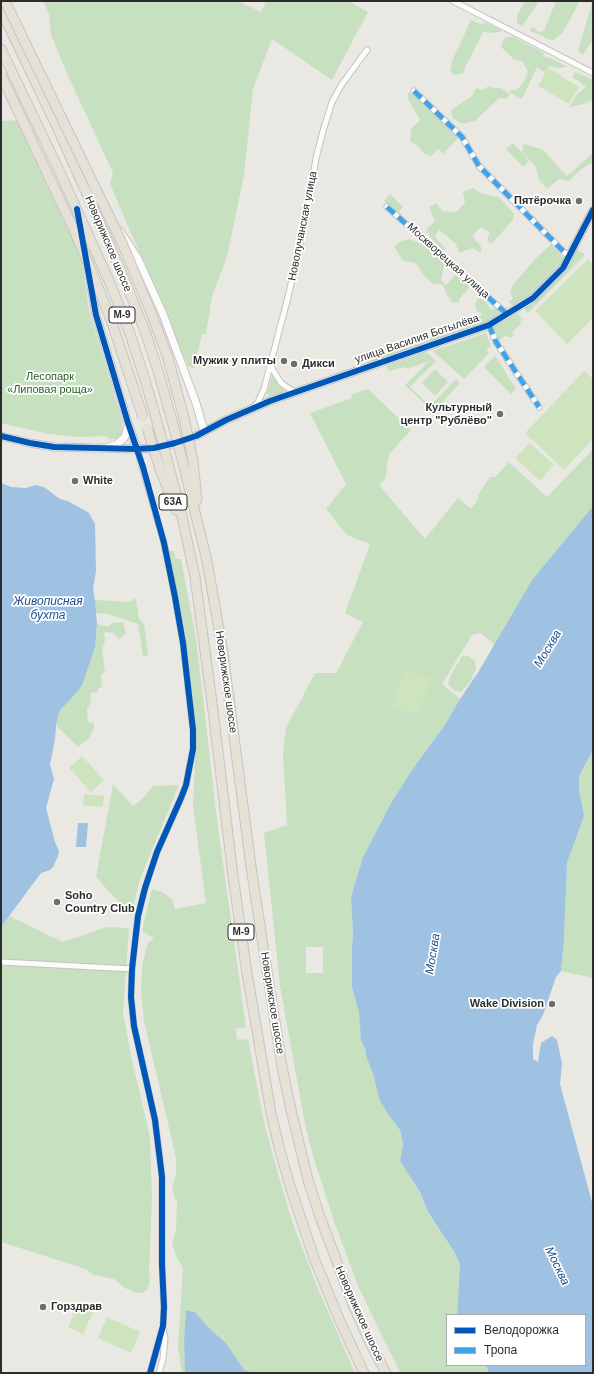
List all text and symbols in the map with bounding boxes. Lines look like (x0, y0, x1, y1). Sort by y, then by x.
street label: Новолучанская улица (286, 170, 320, 282)
street label: Новорижское шоссе (82, 194, 134, 294)
place label: Пятёрочка (514, 194, 571, 208)
marker: Пятёрочка (574, 196, 584, 206)
street label: Москворецкая улица (404, 220, 492, 302)
road number: М-9 (109, 307, 135, 323)
street label: улица Василия Ботылёва (353, 312, 481, 366)
place label: Мужик у плиты (193, 354, 276, 368)
marker: Мужик у плиты (279, 356, 289, 366)
place label: Дикси (302, 357, 335, 371)
marker: Дикси (289, 359, 299, 369)
park label: Лесопарк «Липовая роща» (7, 370, 93, 396)
place label: Культурный центр "Рублёво" (400, 401, 492, 427)
marker: Культурный центр "Рублёво" (495, 409, 505, 419)
place label: White (83, 474, 113, 488)
marker: White (70, 476, 80, 486)
road number: 63A (159, 494, 187, 510)
water label: Живописная бухта (13, 595, 83, 623)
water label: Москва (531, 628, 565, 670)
street label: Новорижское шоссе (212, 630, 240, 734)
place label: Soho Country Club (65, 889, 135, 915)
marker: Soho Country Club (52, 897, 62, 907)
road number: М-9 (228, 924, 254, 940)
water label: Москва (423, 933, 443, 975)
street label: Новорижское шоссе (257, 951, 287, 1055)
place label: Wake Division (470, 997, 544, 1011)
marker: Wake Division (547, 999, 557, 1009)
water label: Москва (542, 1244, 572, 1288)
street label: Новорижское шоссе (332, 1264, 386, 1364)
place label: Горздрав (51, 1300, 102, 1314)
marker: Горздрав (38, 1302, 48, 1312)
legend (446, 1314, 586, 1366)
text: Велодорожка (484, 1323, 559, 1337)
text: Тропа (484, 1343, 517, 1357)

